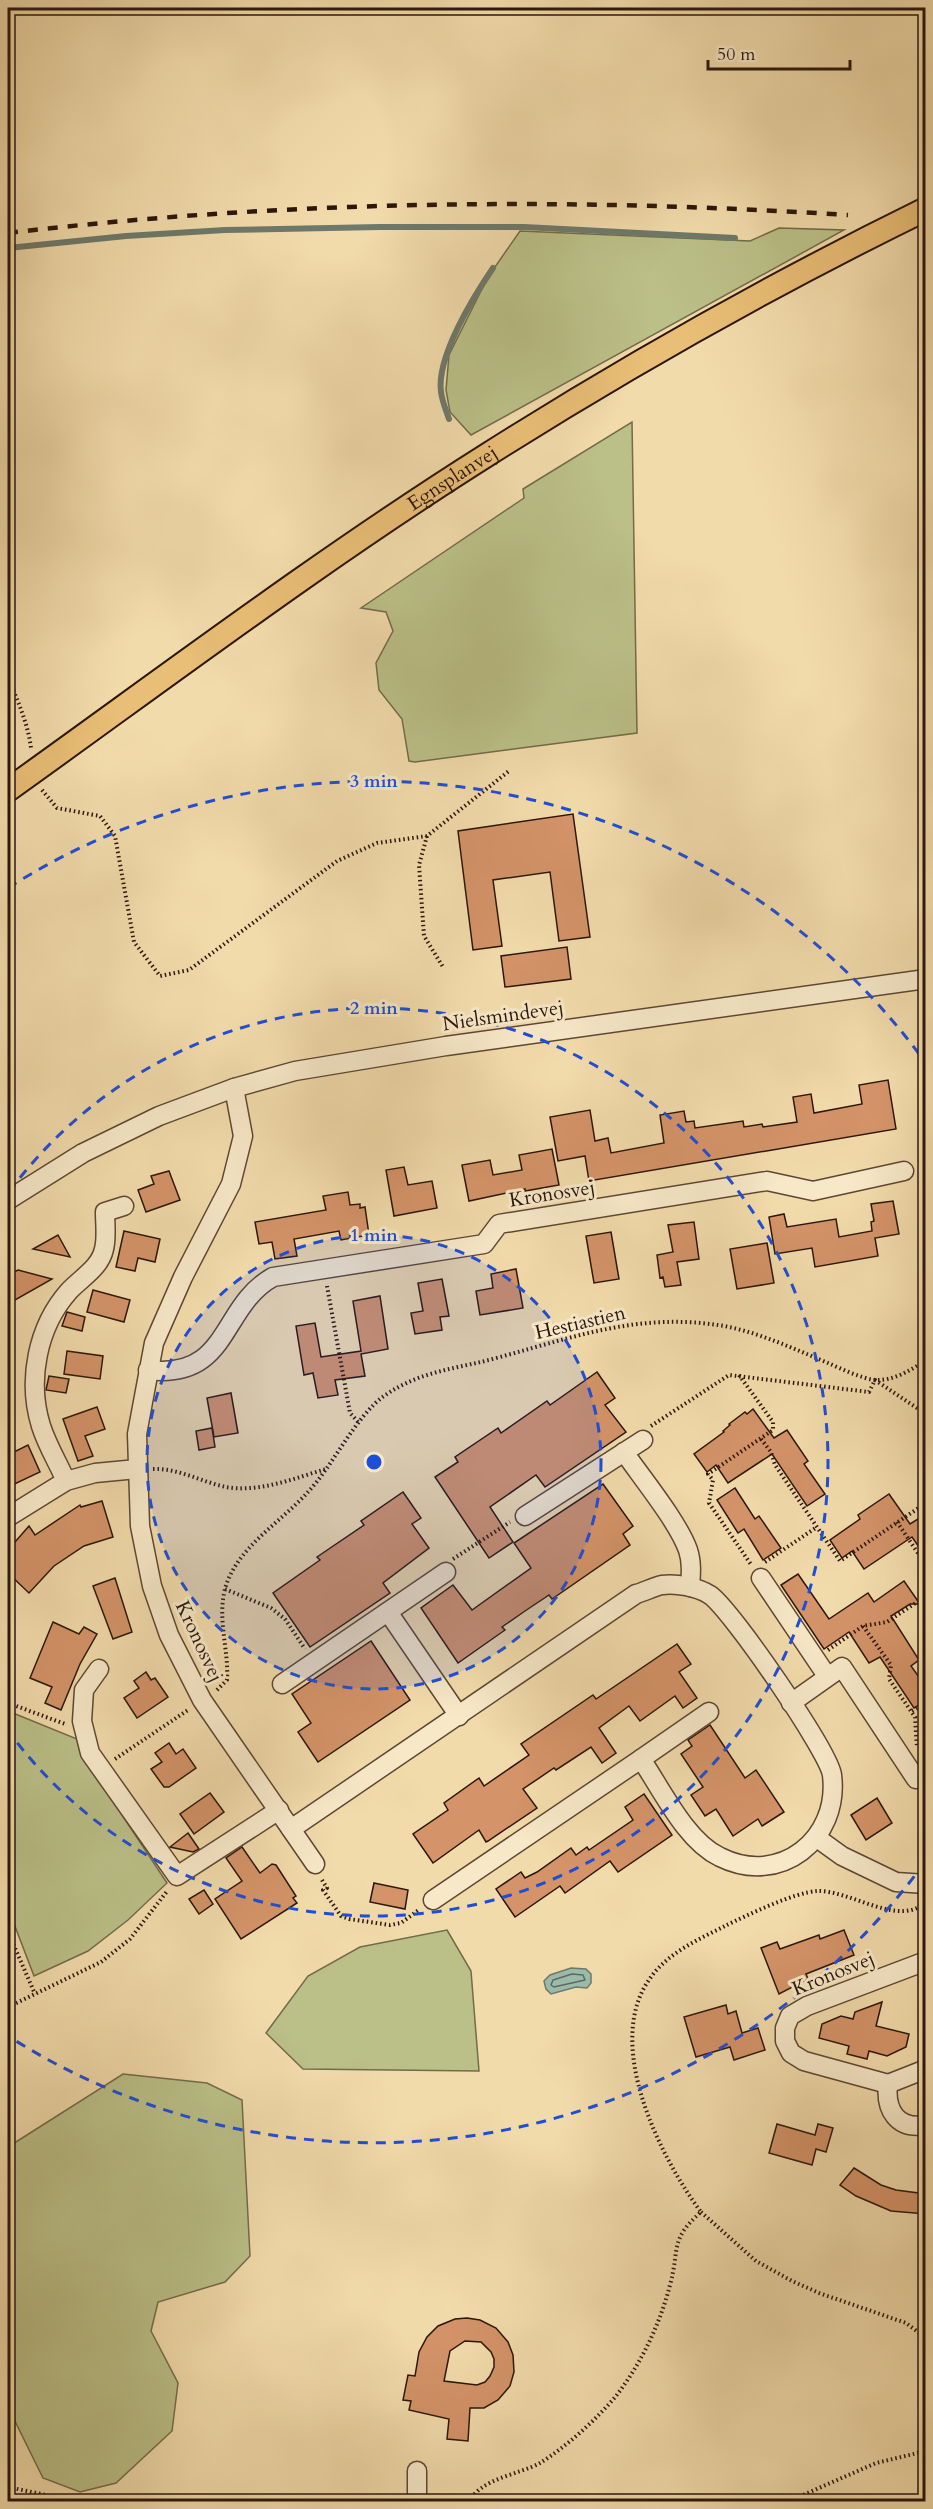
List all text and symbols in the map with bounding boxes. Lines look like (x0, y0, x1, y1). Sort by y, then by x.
scale bar (708, 33, 850, 71)
text: 50 m (717, 42, 756, 67)
street label: Egnsplanvej (402, 439, 503, 517)
text: 3 min (350, 769, 398, 794)
street label: Nielsmindevej (441, 994, 565, 1037)
text: 2 min (350, 996, 398, 1021)
street label: Kronosvej (507, 1173, 597, 1214)
text: 1 min (350, 1223, 398, 1248)
street label: Hestiastien (532, 1299, 629, 1346)
centre of rings (364, 1452, 384, 1472)
street label: Kronosvej (169, 1596, 230, 1686)
street label: Kronosvej (788, 1945, 878, 2002)

